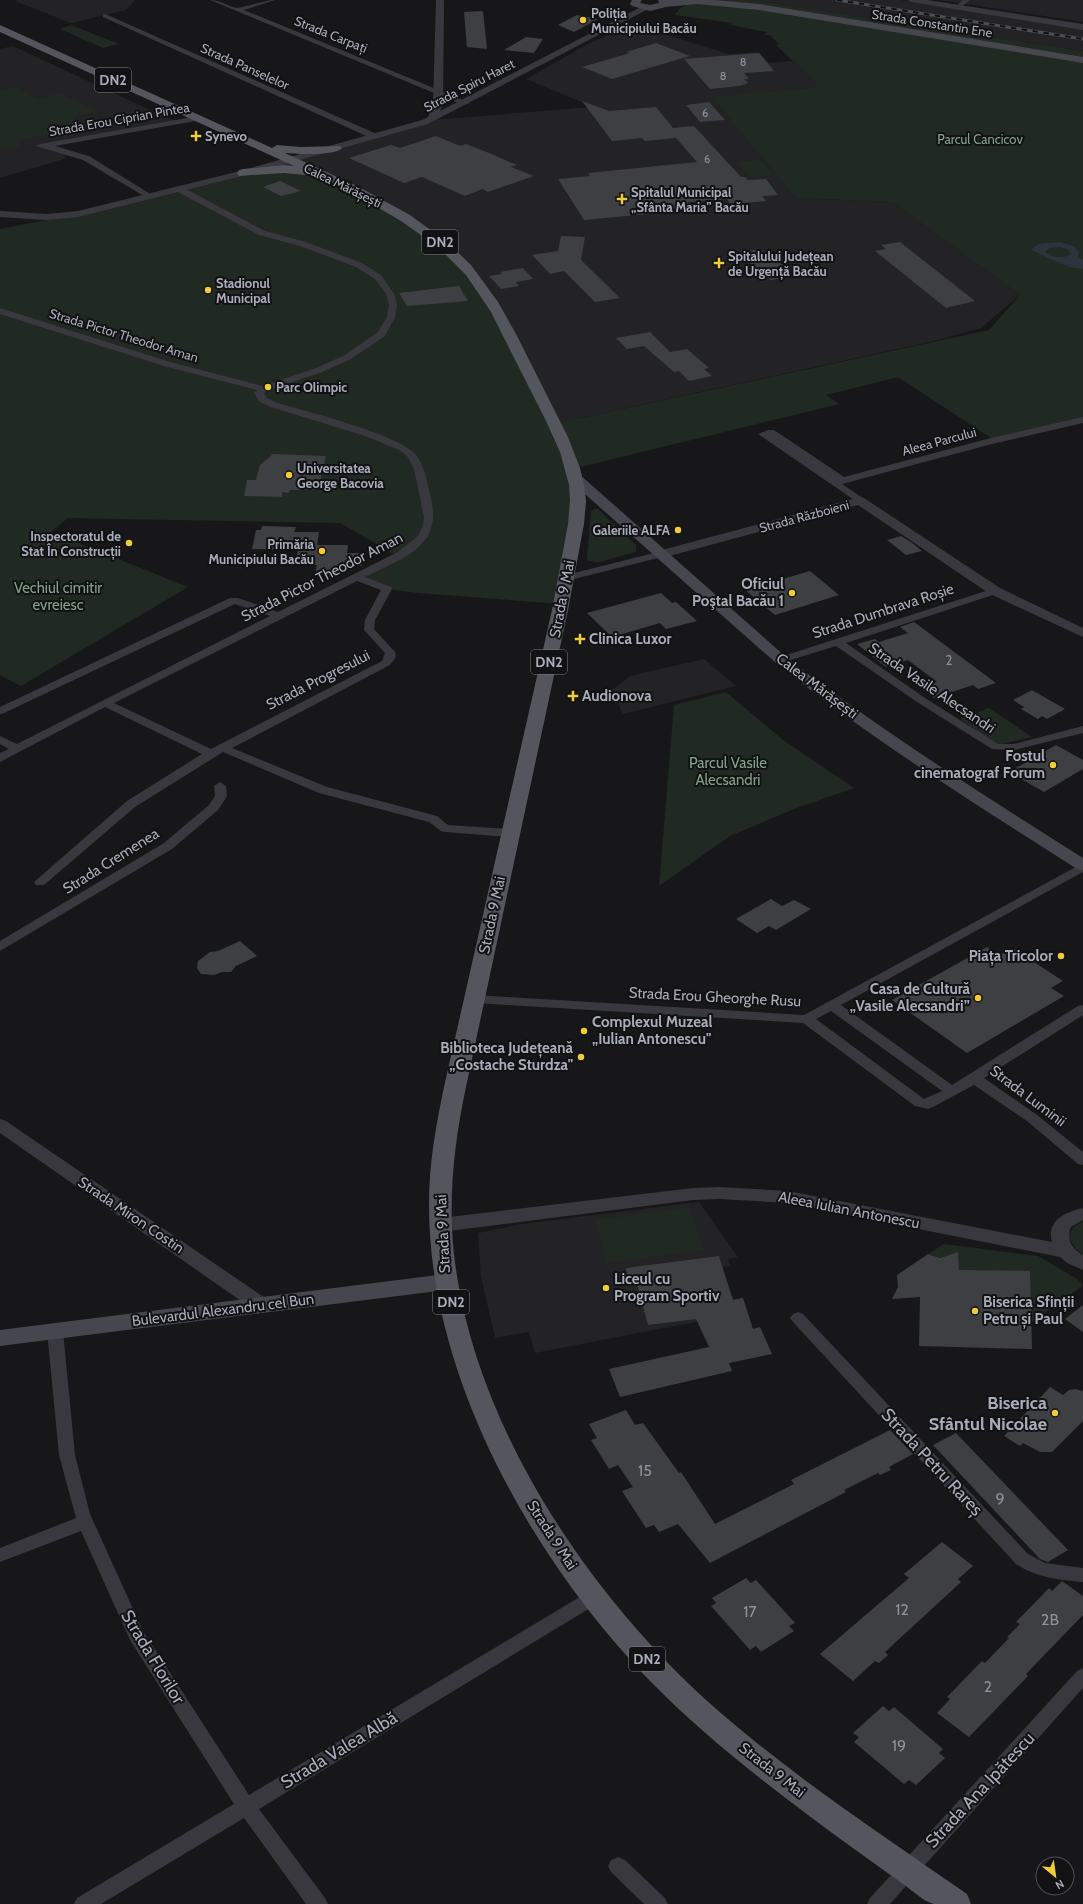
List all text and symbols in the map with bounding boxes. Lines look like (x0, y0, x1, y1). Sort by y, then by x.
place label: Poliția Municipiului Bacău (591, 5, 697, 36)
street label: Strada Constantin Ene (870, 6, 994, 41)
street label: Strada Carpați (292, 12, 370, 57)
marker: Poliția Municipiului Bacău (578, 15, 588, 25)
street label: Strada Panselelor (198, 39, 293, 93)
street label: Strada Spiru Haret (421, 55, 518, 115)
house number: 8 (740, 55, 746, 69)
road number: DN2 (95, 68, 131, 92)
house number: 8 (720, 69, 726, 83)
street label: Strada Erou Ciprian Pintea (47, 99, 191, 139)
house number: 6 (702, 106, 708, 120)
place label: Synevo (205, 128, 248, 144)
marker: Synevo (190, 130, 202, 142)
park label: Parcul Cancicov (937, 131, 1023, 147)
house number: 6 (704, 152, 710, 166)
street label: Calea Mărășești (301, 159, 385, 212)
place label: Spitalul Municipal „Sfânta Maria” Bacău (631, 184, 749, 215)
marker: Spitalul Municipal „Sfânta Maria” Bacău (616, 193, 628, 205)
road number: DN2 (422, 230, 458, 254)
place label: Spitalului Județean de Urgență Bacău (728, 248, 834, 280)
marker: Spitalului Județean de Urgență Bacău (713, 257, 725, 269)
place label: Stadionul Municipal (216, 275, 271, 306)
marker: Stadionul Municipal (203, 285, 213, 295)
street label: Strada Pictor Theodor Aman (48, 305, 200, 365)
place label: Parc Olimpic (276, 379, 347, 395)
marker: Parc Olimpic (263, 382, 273, 392)
street label: Aleea Parcului (900, 423, 978, 459)
place label: Universitatea George Bacovia (297, 460, 384, 491)
marker: Universitatea George Bacovia (284, 470, 294, 480)
street label: Strada Războieni (757, 496, 851, 536)
place label: Galeriile ALFA (592, 522, 671, 538)
marker: Galeriile ALFA (673, 525, 683, 535)
place label: Inspectoratul de Stat În Construcții (21, 528, 121, 560)
street label: Strada Pictor Theodor Aman (238, 528, 406, 626)
place label: Primăria Municipiului Bacău (208, 536, 315, 567)
marker: Inspectoratul de Stat În Construcții (124, 538, 134, 548)
marker: Primăria Municipiului Bacău (317, 546, 327, 556)
street label: Strada 9 Mai (546, 559, 578, 639)
place label: Oficiul Poştal Bacău 1 (692, 575, 784, 610)
park label: Vechiul cimitir evreiesc (14, 579, 102, 614)
street label: Strada Dumbrava Roșie (810, 579, 957, 643)
marker: Oficiul Poştal Bacău 1 (787, 588, 797, 598)
place label: Clinica Luxor (589, 630, 672, 648)
marker: Clinica Luxor (574, 633, 586, 645)
street label: Strada Vasile Alecsandri (865, 639, 999, 737)
street label: Strada Progresului (263, 646, 373, 714)
street label: Calea Mărășești (772, 649, 861, 723)
road number: DN2 (531, 650, 567, 674)
house number: 2 (946, 652, 953, 668)
place label: Audionova (582, 687, 652, 705)
marker: Audionova (567, 690, 579, 702)
place label: Fostul cinematograf Forum (914, 747, 1045, 782)
park label: Parcul Vasile Alecsandri (689, 754, 767, 789)
marker: Fostul cinematograf Forum (1048, 760, 1058, 770)
street label: Strada Cremenea (60, 824, 163, 898)
street label: Strada 9 Mai (475, 875, 509, 955)
place label: Piața Tricolor (969, 947, 1053, 966)
marker: Piața Tricolor (1056, 951, 1066, 961)
place label: Casa de Cultură „Vasile Alecsandri” (850, 980, 971, 1015)
street label: Strada Erou Gheorghe Rusu (628, 983, 802, 1011)
marker: Casa de Cultură „Vasile Alecsandri” (973, 993, 983, 1003)
place label: Complexul Muzeal „Iulian Antonescu" (592, 1013, 712, 1048)
marker: Complexul Muzeal „Iulian Antonescu" (579, 1026, 589, 1036)
place label: Biblioteca Județeană „Costache Sturdza" (440, 1039, 574, 1074)
marker: Biblioteca Județeană „Costache Sturdza" (576, 1052, 586, 1062)
street label: Strada Luminii (986, 1062, 1070, 1130)
street label: Strada Miron Costin (74, 1173, 188, 1257)
street label: Aleea Iulian Antonescu (777, 1187, 921, 1233)
street label: Strada 9 Mai (432, 1194, 454, 1274)
place label: Liceul cu Program Sportiv (614, 1270, 720, 1305)
marker: Liceul cu Program Sportiv (601, 1283, 611, 1293)
street label: Bulevardul Alexandru cel Bun (131, 1290, 315, 1330)
road number: DN2 (433, 1290, 469, 1314)
place label: Biserica Sfinții Petru și Paul (983, 1293, 1074, 1329)
marker: Biserica Sfinții Petru și Paul (970, 1306, 980, 1316)
place label: Biserica Sfântul Nicolae (929, 1392, 1047, 1435)
street label: Strada Petru Rareș (876, 1404, 988, 1521)
marker: Biserica Sfântul Nicolae (1050, 1408, 1060, 1418)
house number: 15 (638, 1461, 652, 1480)
house number: 9 (995, 1489, 1005, 1508)
street label: Strada 9 Mai (523, 1497, 581, 1573)
house number: 12 (895, 1600, 909, 1619)
house number: 17 (743, 1602, 757, 1621)
street label: Strada Florilor (116, 1606, 190, 1708)
house number: 2B (1041, 1610, 1059, 1629)
road number: DN2 (629, 1647, 665, 1671)
house number: 2 (984, 1677, 992, 1696)
street label: Strada Valea Albă (277, 1706, 402, 1793)
street label: Strada Ana Ipătescu (921, 1728, 1039, 1852)
house number: 19 (892, 1736, 906, 1755)
street label: Strada 9 Mai (735, 1739, 809, 1801)
north arrow (1035, 1856, 1075, 1896)
text: N (1053, 1877, 1067, 1893)

